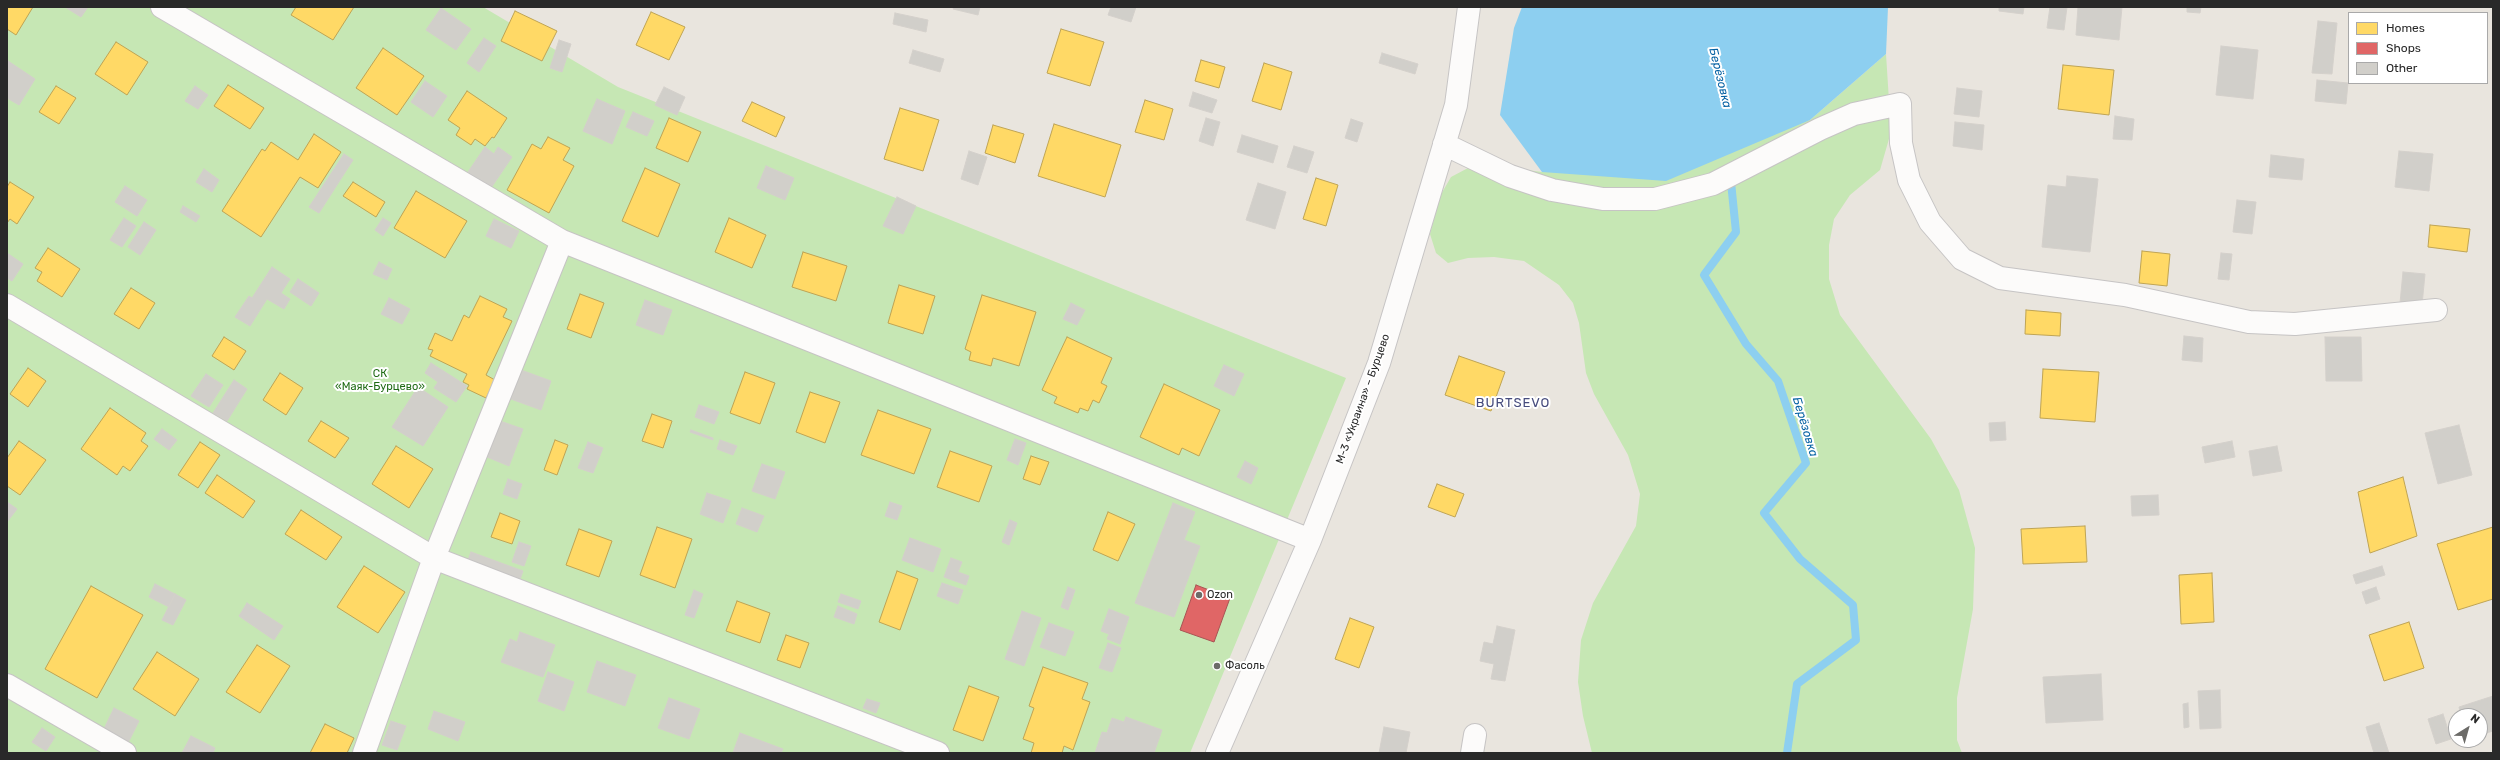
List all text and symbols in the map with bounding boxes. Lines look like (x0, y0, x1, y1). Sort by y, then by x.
legend (2348, 12, 2488, 84)
text: Homes (2386, 21, 2425, 35)
text: Shops (2386, 41, 2421, 55)
water label: Берёзовка (1706, 46, 1734, 110)
text: Other (2386, 61, 2417, 75)
street label: М-3 «Украина» – Бурцево (1333, 332, 1393, 466)
park label: СК «Маяк-Бурцево» (335, 367, 425, 393)
district label: BURTSEVO (1476, 395, 1550, 411)
water label: Берёзовка (1789, 395, 1821, 459)
place label: Ozon (1207, 588, 1233, 602)
marker: Ozon (1194, 590, 1204, 600)
place label: Фасоль (1225, 659, 1265, 673)
marker: Фасоль (1212, 661, 1222, 671)
north arrow (2448, 708, 2488, 748)
text: N (2468, 711, 2482, 726)

